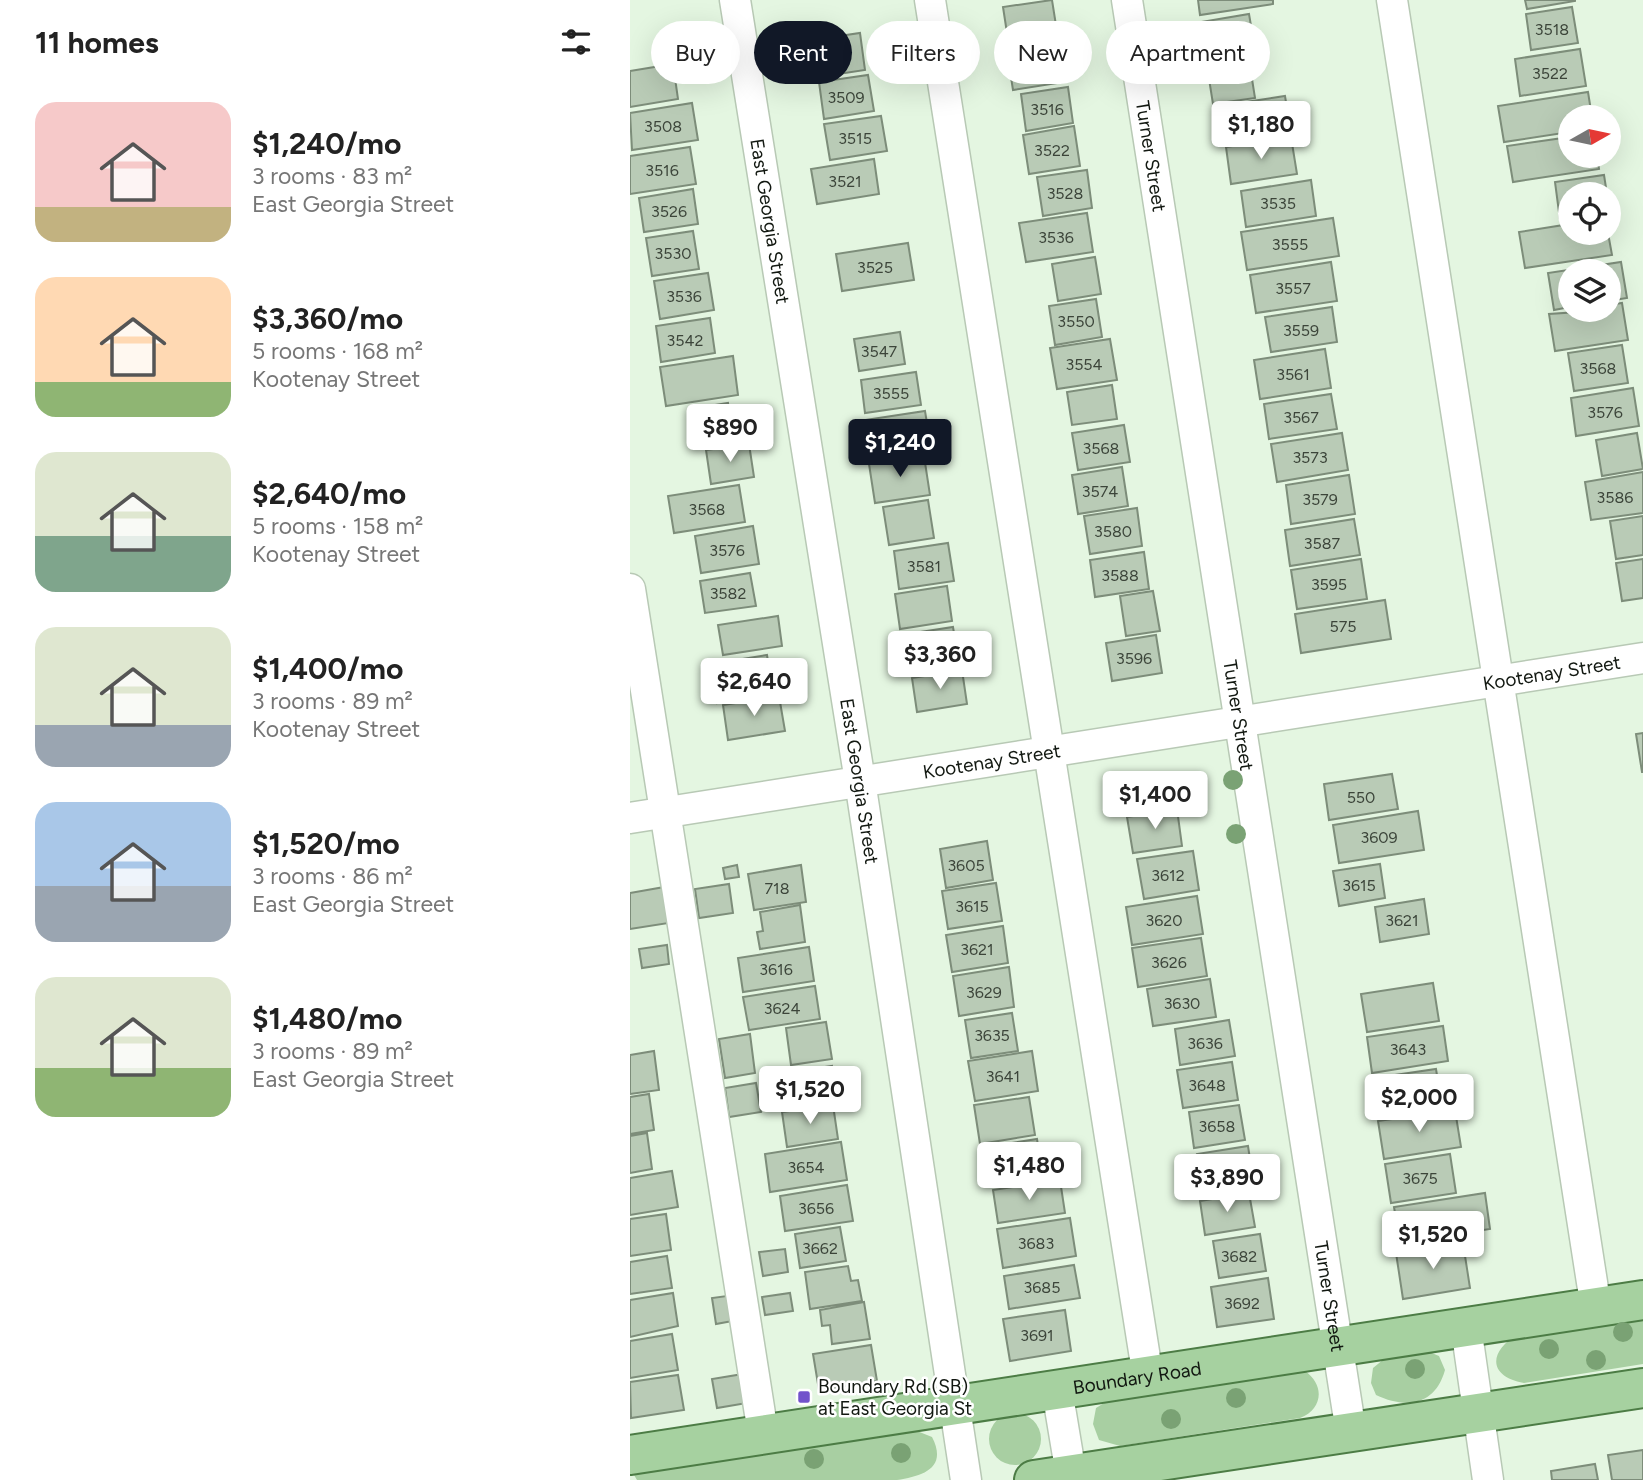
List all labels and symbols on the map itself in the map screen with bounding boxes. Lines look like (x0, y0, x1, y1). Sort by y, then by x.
house number: 3518 (1535, 20, 1569, 39)
house number: 3522 (1532, 64, 1568, 83)
house number: 3509 (827, 88, 865, 107)
street label: Turner Street (1131, 99, 1171, 213)
house number: 3516 (1030, 100, 1064, 119)
pin: $1,180 (1204, 102, 1318, 161)
north arrow (1558, 105, 1620, 168)
house number: 3508 (644, 117, 682, 136)
house number: 3515 (838, 129, 872, 148)
street label: East Georgia Street (745, 137, 794, 306)
house number: 3522 (1034, 141, 1070, 160)
house number: 3516 (645, 161, 679, 180)
house number: 3521 (828, 172, 862, 191)
house number: 3528 (1047, 184, 1083, 203)
house number: 3535 (1260, 194, 1296, 213)
house number: 3526 (651, 202, 687, 221)
house number: 3536 (1038, 228, 1074, 247)
house number: 3555 (1272, 235, 1308, 254)
house number: 3530 (655, 244, 691, 263)
house number: 3525 (857, 258, 893, 277)
house number: 3557 (1275, 279, 1311, 298)
house number: 3536 (666, 287, 702, 306)
house number: 3550 (1057, 312, 1095, 331)
house number: 3559 (1283, 321, 1319, 340)
house number: 3542 (667, 331, 703, 350)
house number: 3547 (861, 342, 898, 361)
house number: 3554 (1065, 355, 1103, 374)
house number: 3568 (1580, 359, 1616, 378)
house number: 3561 (1276, 365, 1310, 384)
house number: 3555 (873, 384, 909, 403)
house number: 3576 (1587, 403, 1623, 422)
pin: $890 (689, 405, 771, 464)
house number: 3567 (1283, 408, 1319, 427)
pin: $1,240 (843, 420, 957, 479)
house number: 3568 (1083, 439, 1119, 458)
house number: 3573 (1292, 448, 1328, 467)
house number: 3574 (1082, 482, 1118, 501)
house number: 3586 (1597, 488, 1633, 507)
house number: 3579 (1302, 490, 1338, 509)
house number: 3568 (689, 500, 725, 519)
house number: 3580 (1094, 522, 1132, 541)
house number: 3587 (1304, 534, 1341, 553)
house number: 3576 (709, 541, 745, 560)
house number: 3581 (907, 557, 941, 576)
house number: 3588 (1101, 566, 1139, 585)
house number: 3595 (1311, 575, 1347, 594)
house number: 3582 (710, 584, 746, 603)
house number: 575 (1330, 617, 1357, 636)
pin: $3,360 (883, 632, 997, 691)
house number: 3596 (1116, 649, 1152, 668)
street label: Kootenay Street (1481, 651, 1622, 695)
pin: $2,640 (697, 658, 811, 718)
street label: Turner Street (1218, 658, 1258, 772)
street label: East Georgia Street (835, 697, 883, 866)
street label: Kootenay Street (921, 739, 1062, 784)
pin: $1,400 (1098, 772, 1212, 831)
house number: 550 (1347, 788, 1375, 807)
house number: 3609 (1360, 828, 1398, 847)
house number: 3605 (947, 856, 985, 875)
house number: 3612 (1151, 866, 1185, 885)
house number: 3615 (1342, 876, 1376, 895)
house number: 718 (764, 879, 790, 898)
house number: 3615 (955, 897, 989, 916)
house number: 3620 (1146, 911, 1182, 930)
house number: 3621 (1385, 911, 1419, 930)
house number: 3621 (960, 940, 994, 959)
house number: 3626 (1151, 953, 1187, 972)
house number: 3616 (759, 960, 793, 979)
house number: 3629 (966, 983, 1002, 1002)
house number: 3630 (1164, 994, 1200, 1013)
house number: 3624 (764, 999, 800, 1018)
house number: 3635 (974, 1026, 1010, 1045)
house number: 3636 (1187, 1034, 1223, 1053)
house number: 3643 (1390, 1040, 1426, 1059)
pin: $1,520 (753, 1066, 867, 1126)
house number: 3641 (986, 1067, 1020, 1086)
pin: $2,000 (1362, 1074, 1476, 1134)
house number: 3648 (1188, 1076, 1226, 1095)
house number: 3658 (1199, 1117, 1235, 1136)
pin: $1,480 (972, 1142, 1086, 1202)
pin: $3,890 (1170, 1154, 1284, 1214)
house number: 3654 (788, 1158, 825, 1177)
house number: 3675 (1402, 1169, 1438, 1188)
house number: 3656 (798, 1199, 834, 1218)
pin: $1,520 (1376, 1212, 1490, 1271)
house number: 3683 (1018, 1234, 1054, 1253)
house number: 3662 (802, 1239, 838, 1258)
street label: Turner Street (1309, 1239, 1349, 1353)
house number: 3682 (1221, 1247, 1257, 1266)
house number: 3685 (1024, 1278, 1060, 1297)
house number: 3692 (1224, 1294, 1260, 1313)
house number: 3691 (1020, 1326, 1054, 1345)
street label: Boundary Road (1071, 1357, 1203, 1399)
place label: Boundary Rd (SB) at East Georgia St (818, 1375, 972, 1420)
marker: Boundary Rd (SB) at East Georgia St (796, 1389, 812, 1405)

